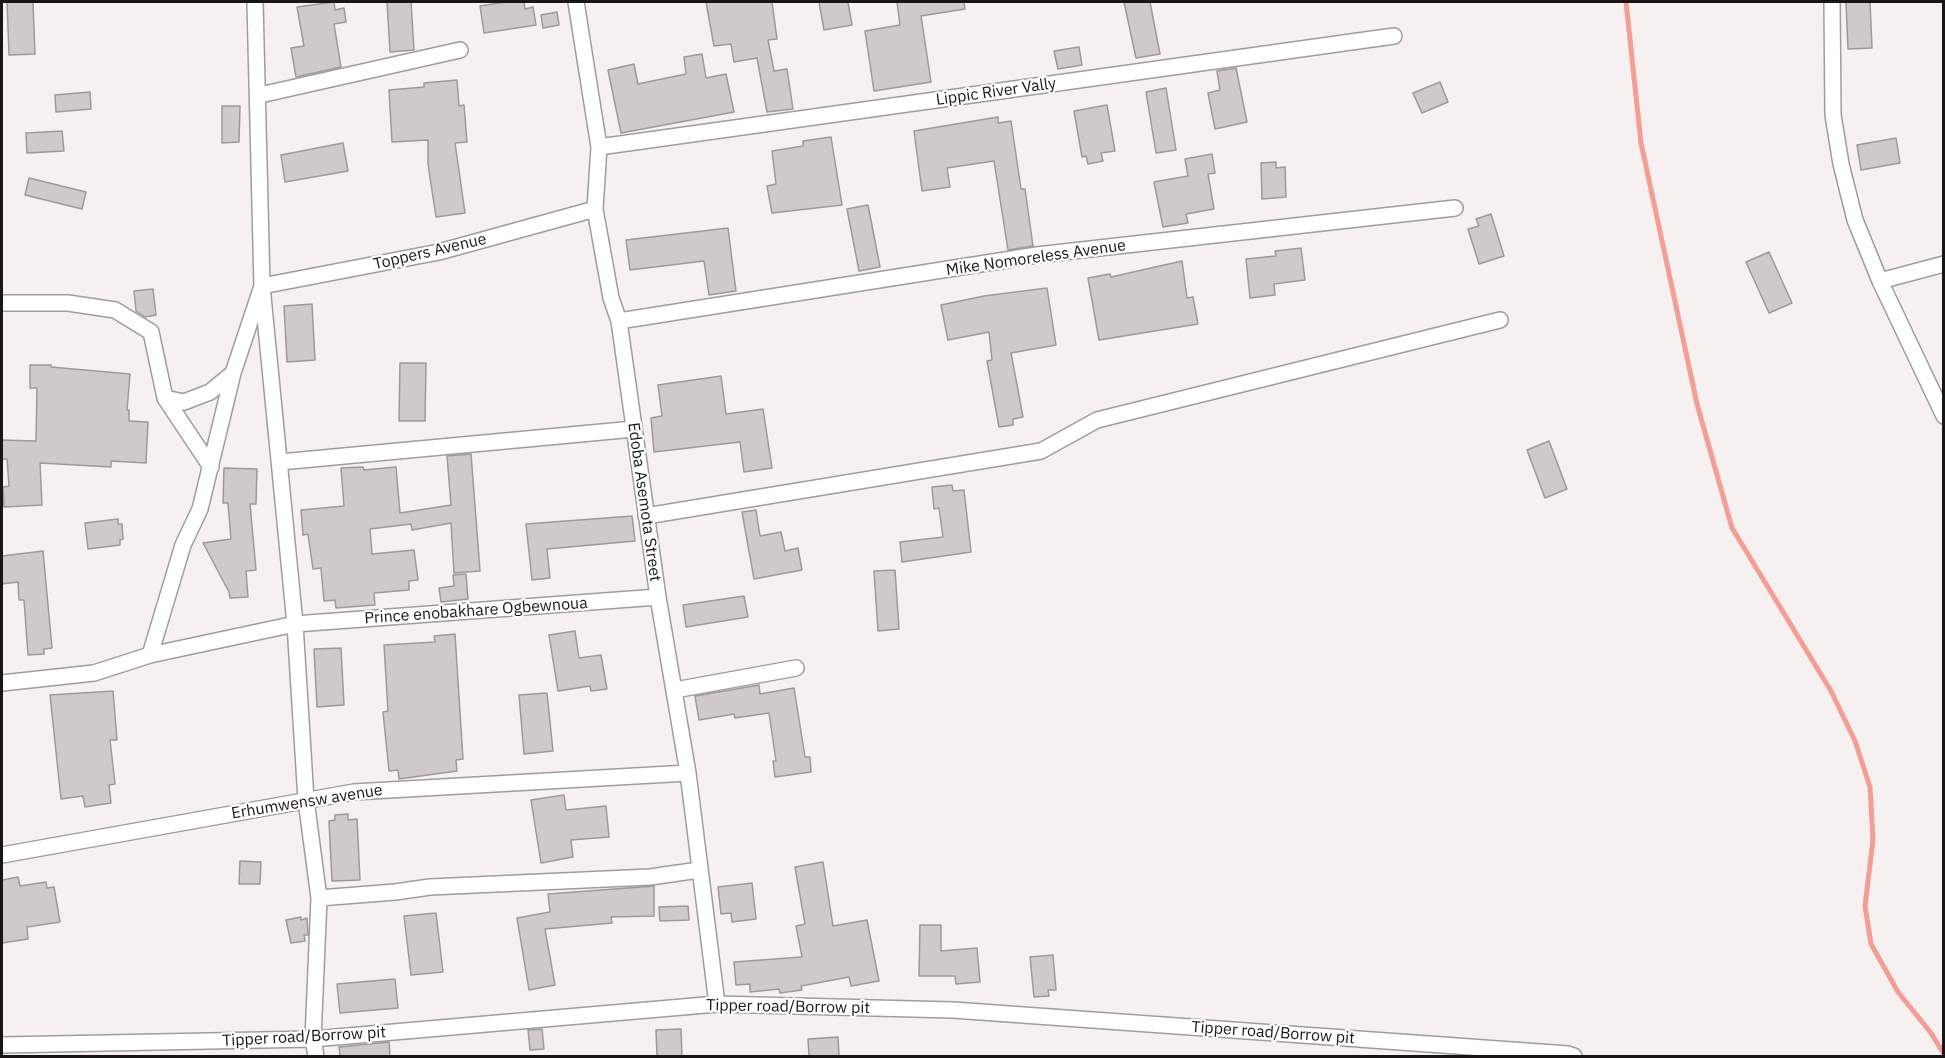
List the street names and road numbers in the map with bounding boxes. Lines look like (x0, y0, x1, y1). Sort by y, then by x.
street label: Lippic River Vally (935, 74, 1057, 110)
street label: Toppers Avenue (372, 230, 488, 274)
street label: Mike Nomoreless Avenue (945, 236, 1127, 280)
street label: Edoba Asemota Street (623, 421, 665, 583)
street label: Prince enobakhare Ogbewnoua (364, 594, 588, 628)
street label: Erhumwensw avenue (230, 781, 384, 823)
street label: Tipper road/Borrow pit (706, 996, 870, 1018)
street label: Tipper road/Borrow pit (1191, 1018, 1355, 1048)
street label: Tipper road/Borrow pit (222, 1023, 386, 1051)

